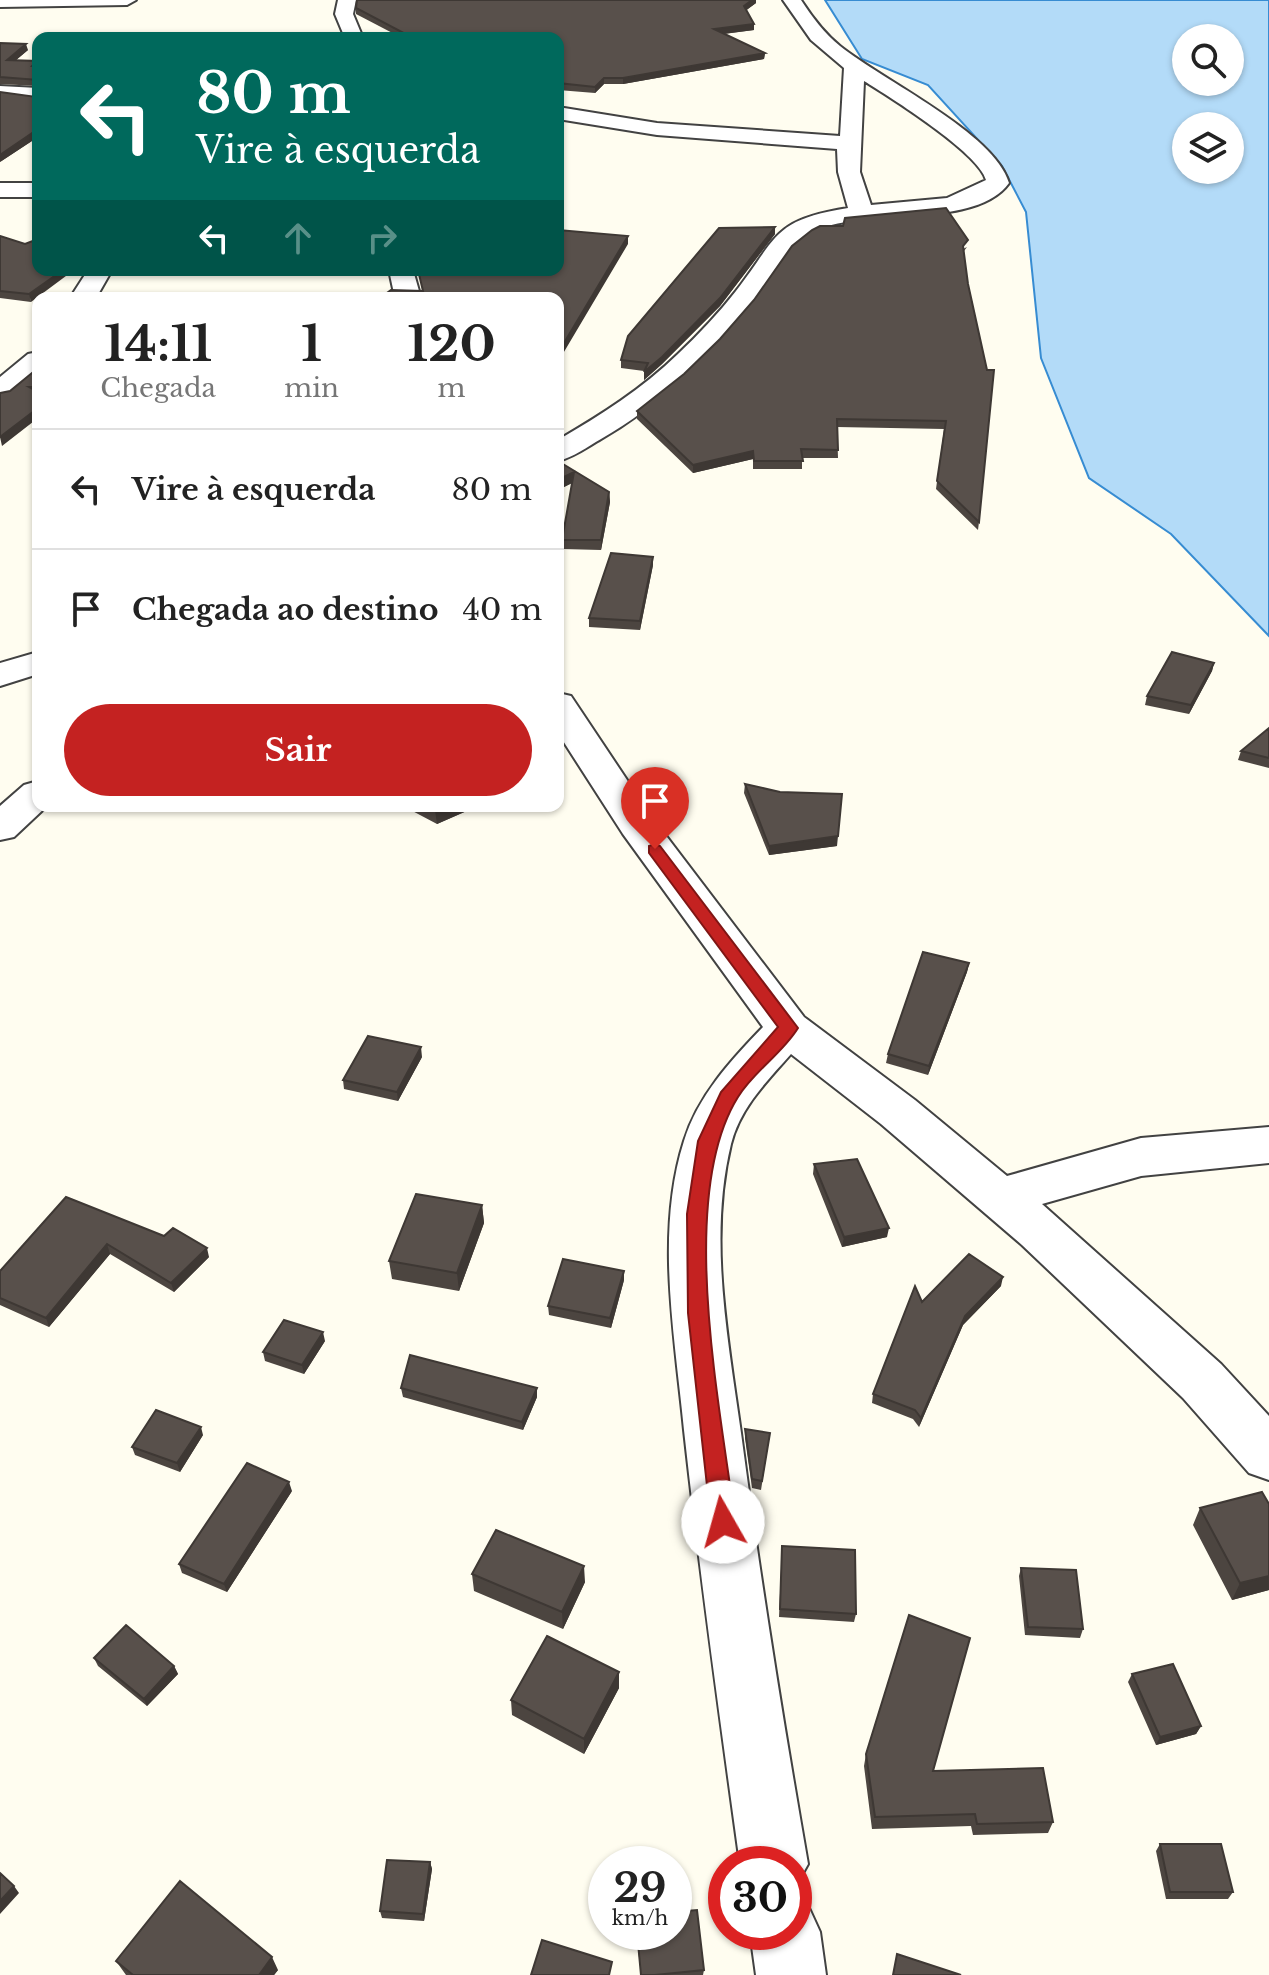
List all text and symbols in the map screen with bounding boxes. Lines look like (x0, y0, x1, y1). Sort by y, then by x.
map controls (1172, 24, 1244, 184)
button: search (1172, 24, 1244, 96)
text: 80 m (196, 59, 351, 128)
icon: left (64, 64, 168, 168)
button: layers (1172, 112, 1244, 184)
text: Vire à esquerda (196, 128, 480, 173)
icon: left (192, 216, 236, 260)
icon: ahead (276, 216, 320, 260)
icon: right (360, 216, 404, 260)
text: 14:11 (104, 314, 212, 374)
text: 1 (301, 314, 322, 374)
text: 120 (407, 314, 496, 374)
text: Chegada (100, 372, 216, 404)
text: min (284, 372, 339, 404)
text: m (438, 372, 465, 404)
icon: left (64, 467, 108, 511)
text: Vire à esquerda (132, 471, 375, 508)
text: 80 m (452, 471, 532, 508)
icon: arrive (64, 587, 108, 631)
text: Chegada ao destino (132, 591, 438, 628)
text: 40 m (462, 591, 542, 628)
button: Sair (64, 704, 532, 796)
pin (621, 767, 689, 849)
icon: arrive (633, 779, 677, 823)
position arrow (681, 1480, 765, 1564)
speed limit sign: 30 (708, 1846, 812, 1950)
text: 29 (614, 1863, 667, 1913)
text: km/h (612, 1906, 668, 1930)

